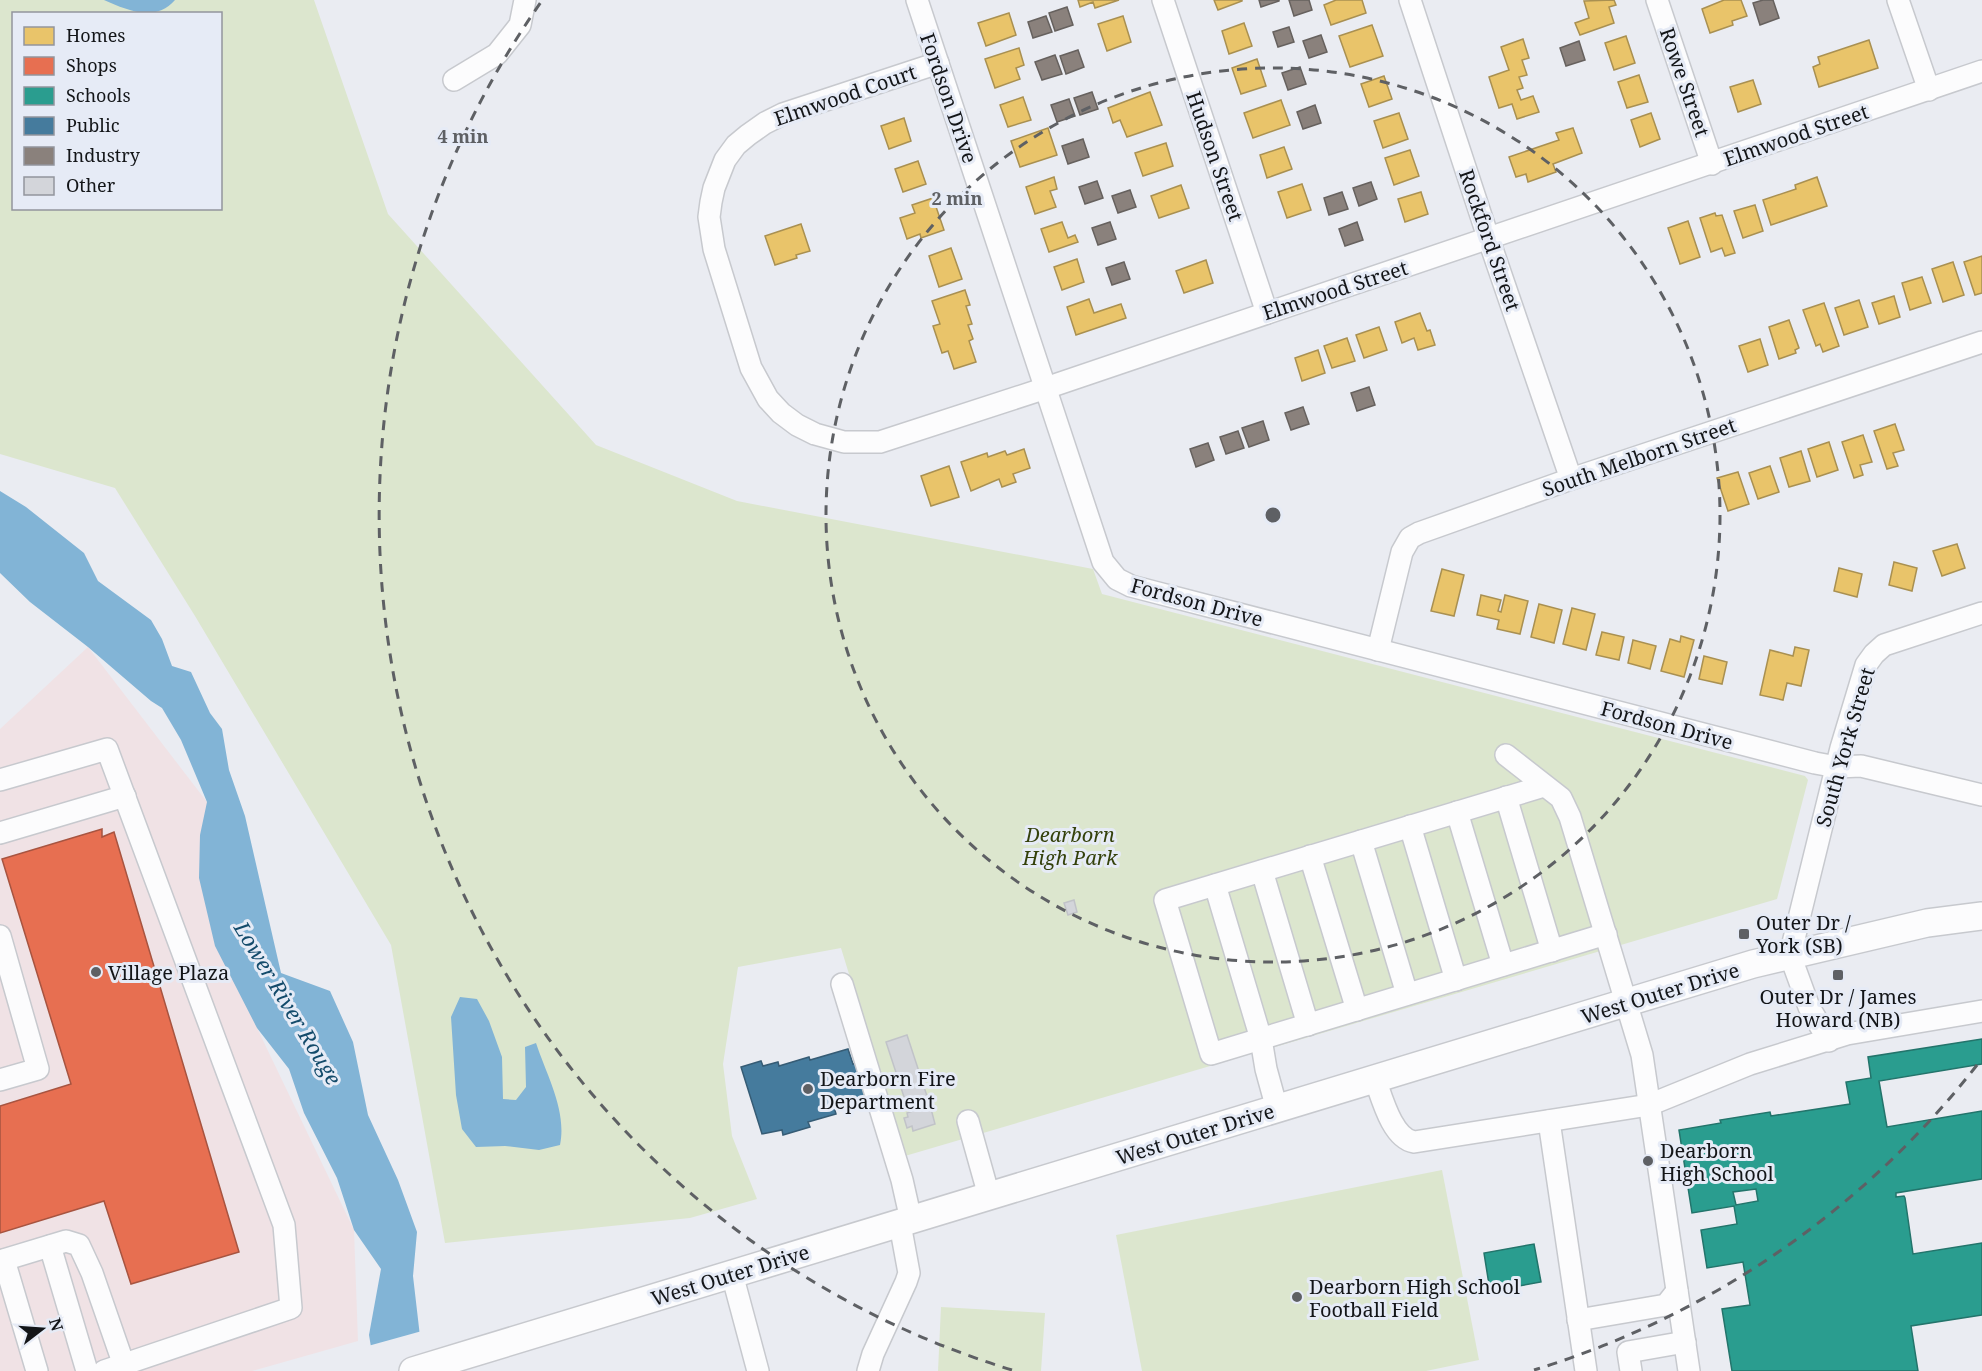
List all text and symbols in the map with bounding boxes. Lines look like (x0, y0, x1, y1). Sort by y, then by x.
legend (12, 12, 222, 210)
text: Homes (66, 23, 125, 47)
street label: Rowe Street (1654, 24, 1716, 140)
street label: Fordson Drive (914, 30, 984, 166)
text: Shops (66, 53, 117, 77)
street label: Elmwood Court (770, 58, 920, 132)
text: Schools (66, 83, 131, 107)
street label: Hudson Street (1180, 88, 1250, 224)
street label: Elmwood Street (1720, 98, 1872, 172)
text: Public (66, 113, 120, 137)
text: 4 min (438, 124, 488, 148)
text: Industry (66, 143, 141, 167)
street label: Rockford Street (1453, 166, 1527, 314)
text: Other (66, 173, 116, 197)
text: 2 min (932, 186, 982, 210)
street label: Elmwood Street (1259, 254, 1411, 326)
street label: South Melborn Street (1539, 411, 1739, 503)
centre of rings (1263, 505, 1283, 525)
street label: Fordson Drive (1128, 571, 1266, 633)
street label: South York Street (1809, 664, 1881, 830)
street label: Fordson Drive (1598, 694, 1736, 756)
park label: Dearborn High Park (1022, 821, 1118, 871)
place label: Outer Dr / York (SB) (1755, 909, 1851, 959)
water label: Lower River Rouge (228, 915, 348, 1090)
marker: Outer Dr / York (SB) (1737, 927, 1751, 941)
street label: West Outer Drive (1578, 956, 1742, 1030)
place label: Village Plaza (108, 959, 229, 986)
marker: Village Plaza (89, 965, 103, 979)
marker: Outer Dr / James Howard (NB) (1831, 968, 1845, 982)
place label: Outer Dr / James Howard (NB) (1759, 983, 1917, 1033)
place label: Dearborn Fire Department (820, 1065, 956, 1115)
marker: Dearborn Fire Department (801, 1082, 815, 1096)
street label: West Outer Drive (1113, 1097, 1277, 1171)
place label: Dearborn High School (1660, 1137, 1774, 1187)
marker: Dearborn High School (1641, 1154, 1655, 1168)
street label: West Outer Drive (648, 1238, 812, 1312)
place label: Dearborn High School Football Field (1309, 1273, 1520, 1323)
marker: Dearborn High School Football Field (1290, 1290, 1304, 1304)
north arrow (12, 1299, 72, 1359)
text: N (44, 1315, 69, 1334)

